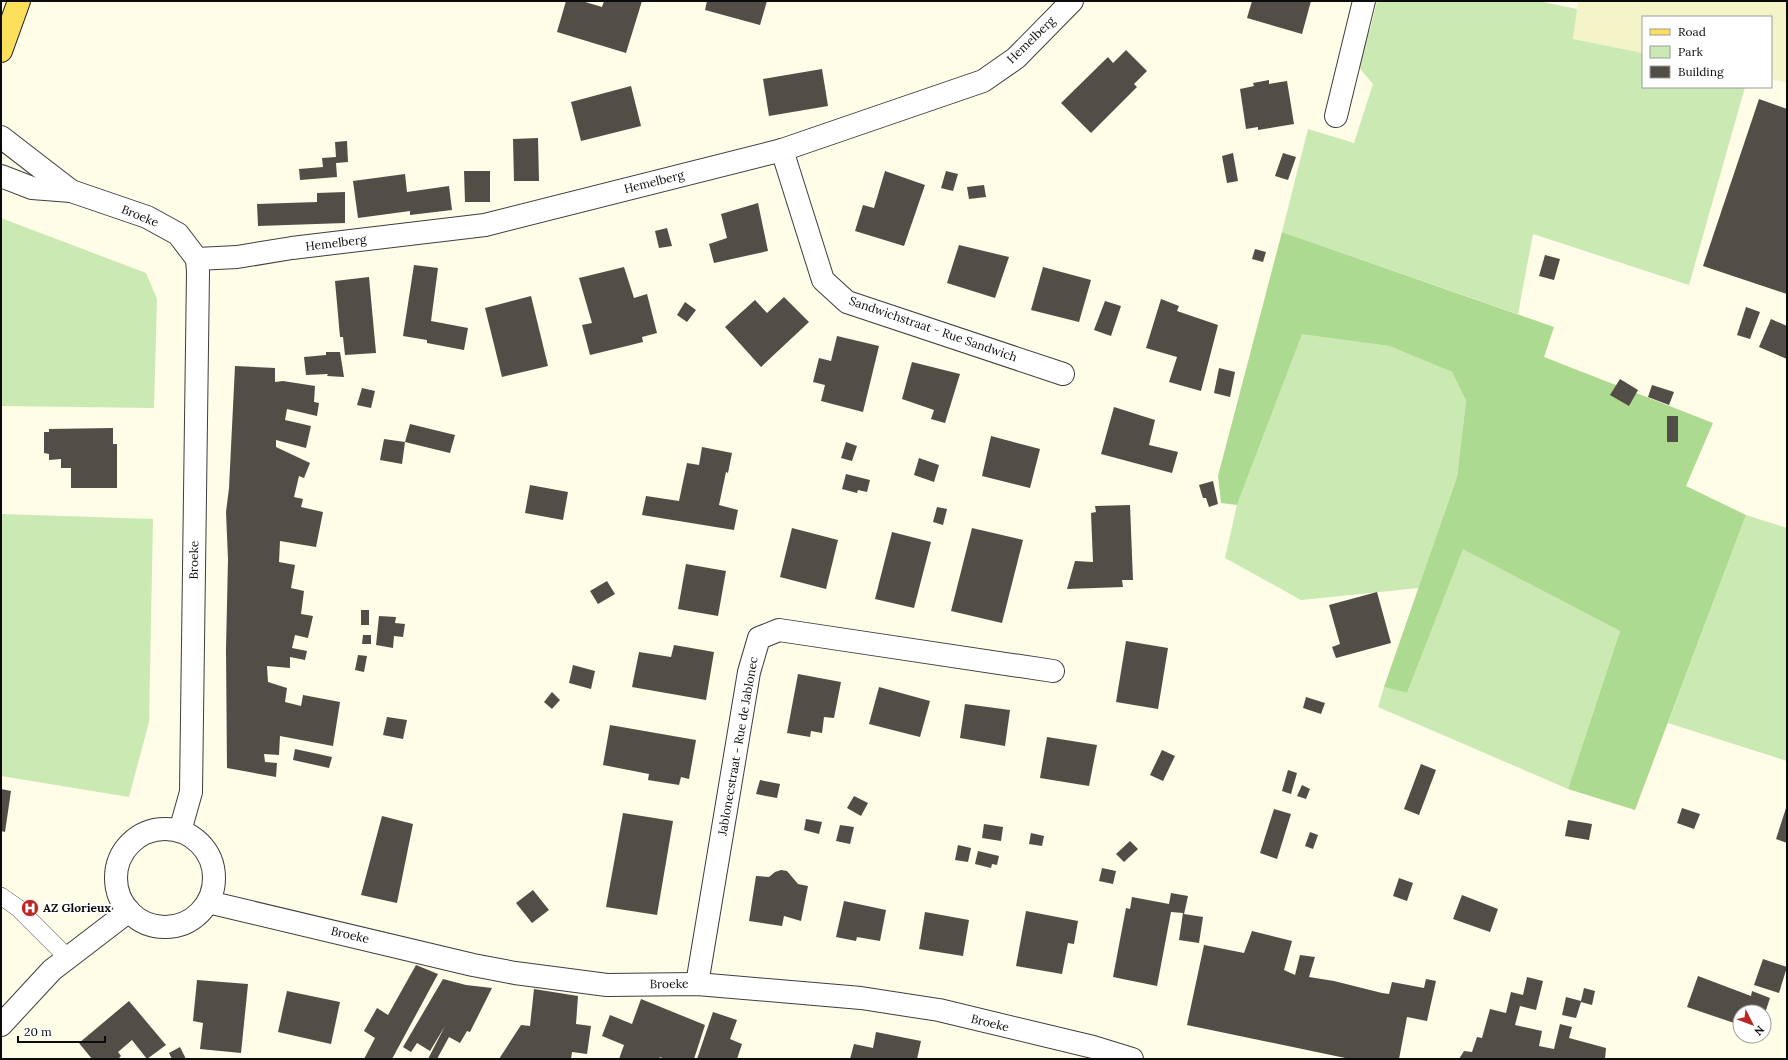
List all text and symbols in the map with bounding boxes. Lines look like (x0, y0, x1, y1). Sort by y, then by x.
street label: Hemelberg (1003, 13, 1058, 66)
legend (1642, 16, 1772, 88)
text: Road (1678, 24, 1706, 39)
text: Park (1678, 44, 1704, 59)
text: Building (1678, 64, 1724, 79)
street label: Hemelberg (622, 167, 686, 196)
street label: Broeke (119, 201, 161, 230)
street label: Hemelberg (305, 231, 368, 254)
street label: Sandwichstraat - Rue Sandwich (847, 293, 1019, 364)
street label: Broeke (186, 540, 201, 580)
street label: Jablonecstraat - Rue de Jablonec (714, 655, 761, 838)
hospital icon: AZ Glorieux (20, 898, 40, 918)
place label: AZ Glorieux (43, 900, 111, 915)
street label: Broeke (329, 923, 371, 946)
street label: Broeke (649, 976, 689, 991)
north arrow (1732, 1004, 1772, 1044)
street label: Broeke (969, 1011, 1011, 1035)
scale bar (18, 1018, 105, 1044)
text: N (1751, 1023, 1767, 1039)
text: 20 m (24, 1024, 52, 1039)

